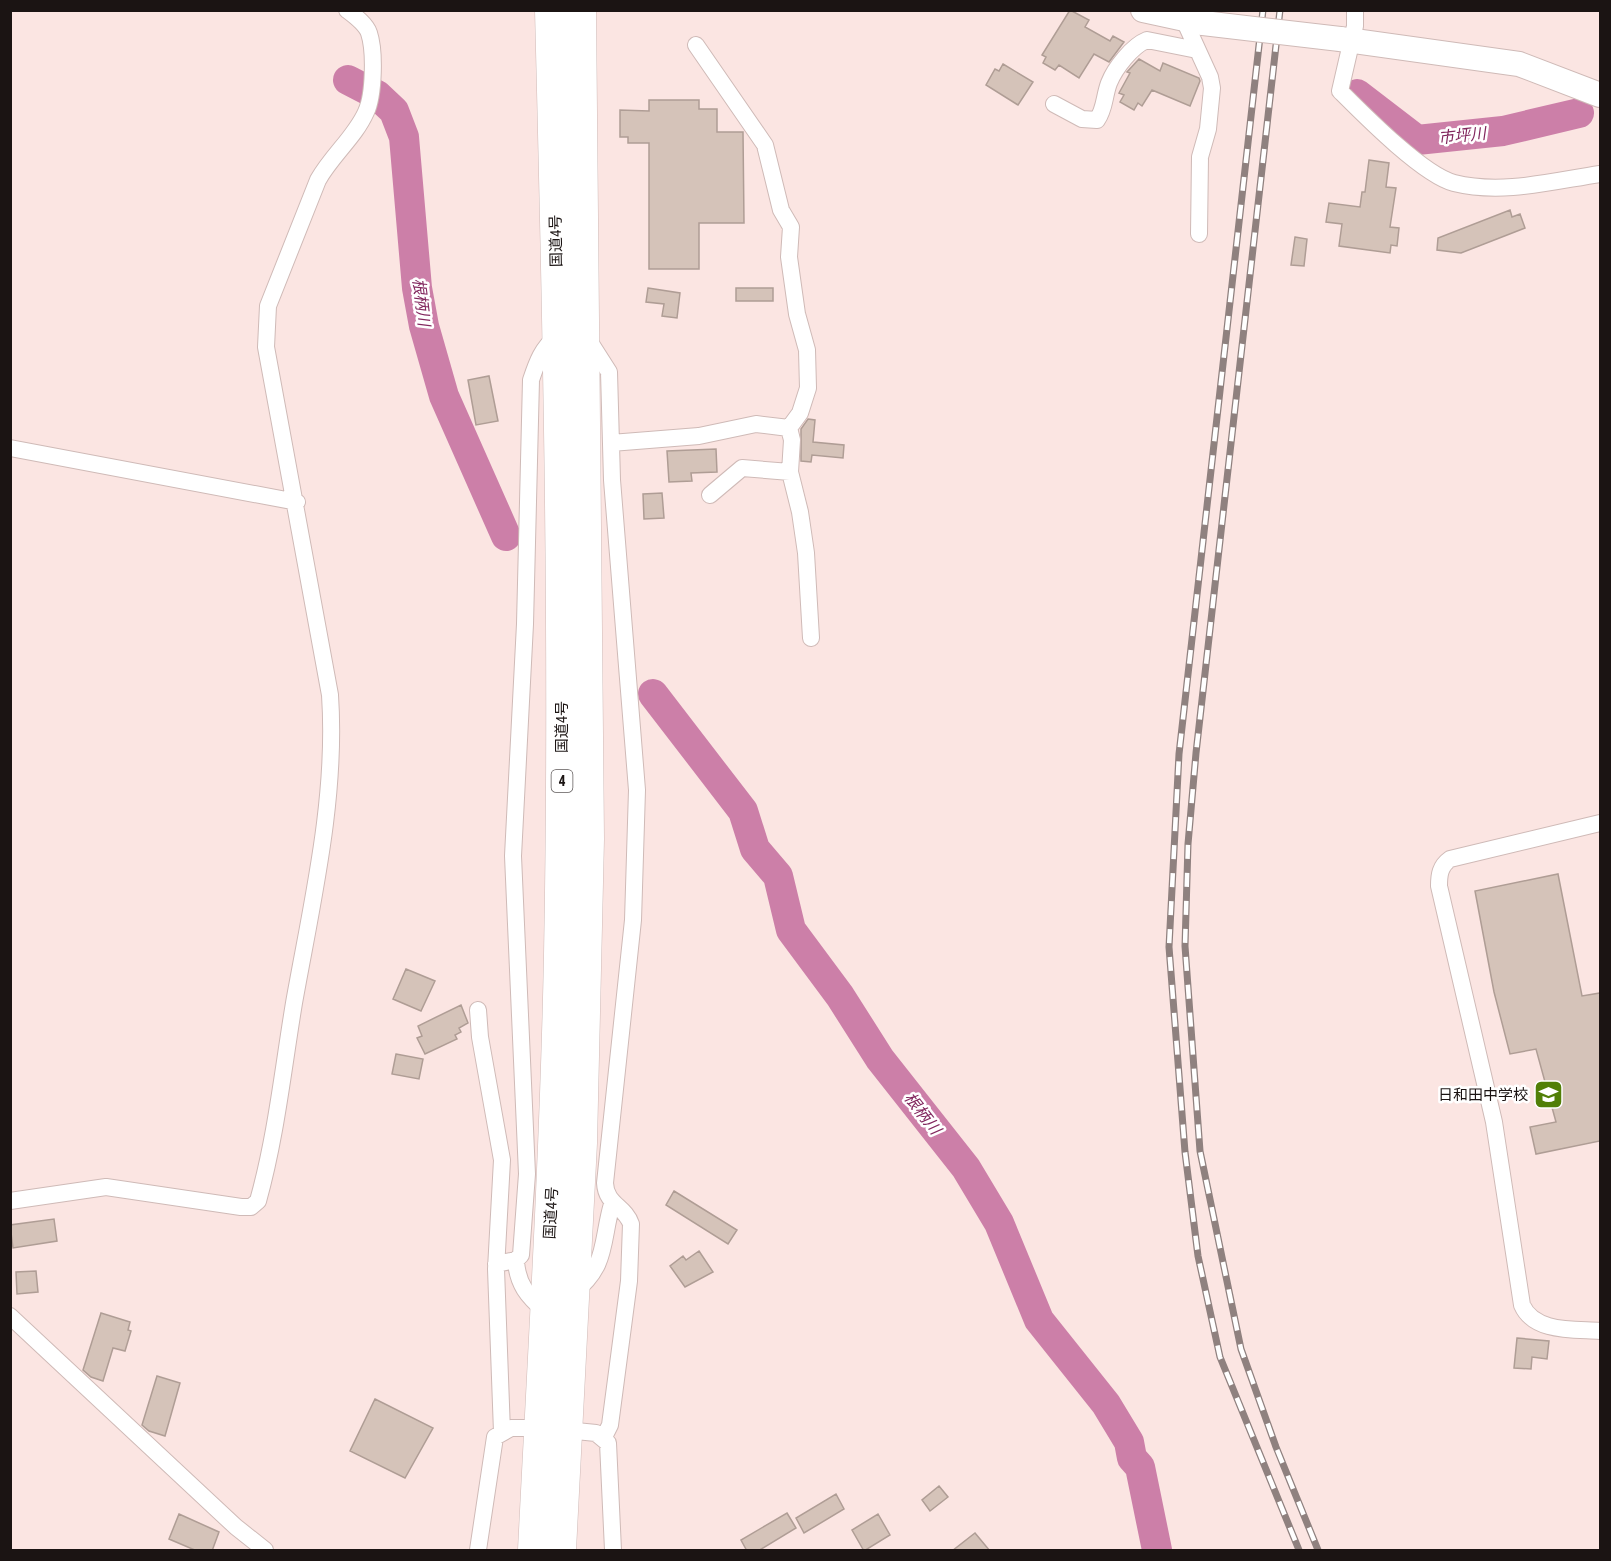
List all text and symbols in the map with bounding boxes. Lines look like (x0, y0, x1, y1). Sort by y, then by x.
water label: 市坪川 (1437, 123, 1489, 147)
street label: 国道4号 (547, 215, 565, 267)
water label: 根柄川 (409, 277, 434, 329)
street label: 国道4号 (553, 701, 571, 753)
road number: 4 (552, 770, 572, 792)
school or university icon: 日和田中学校 (1533, 1079, 1565, 1111)
place label: 日和田中学校 (1438, 1086, 1528, 1104)
water label: 根柄川 (900, 1089, 946, 1140)
street label: 国道4号 (541, 1186, 561, 1240)

